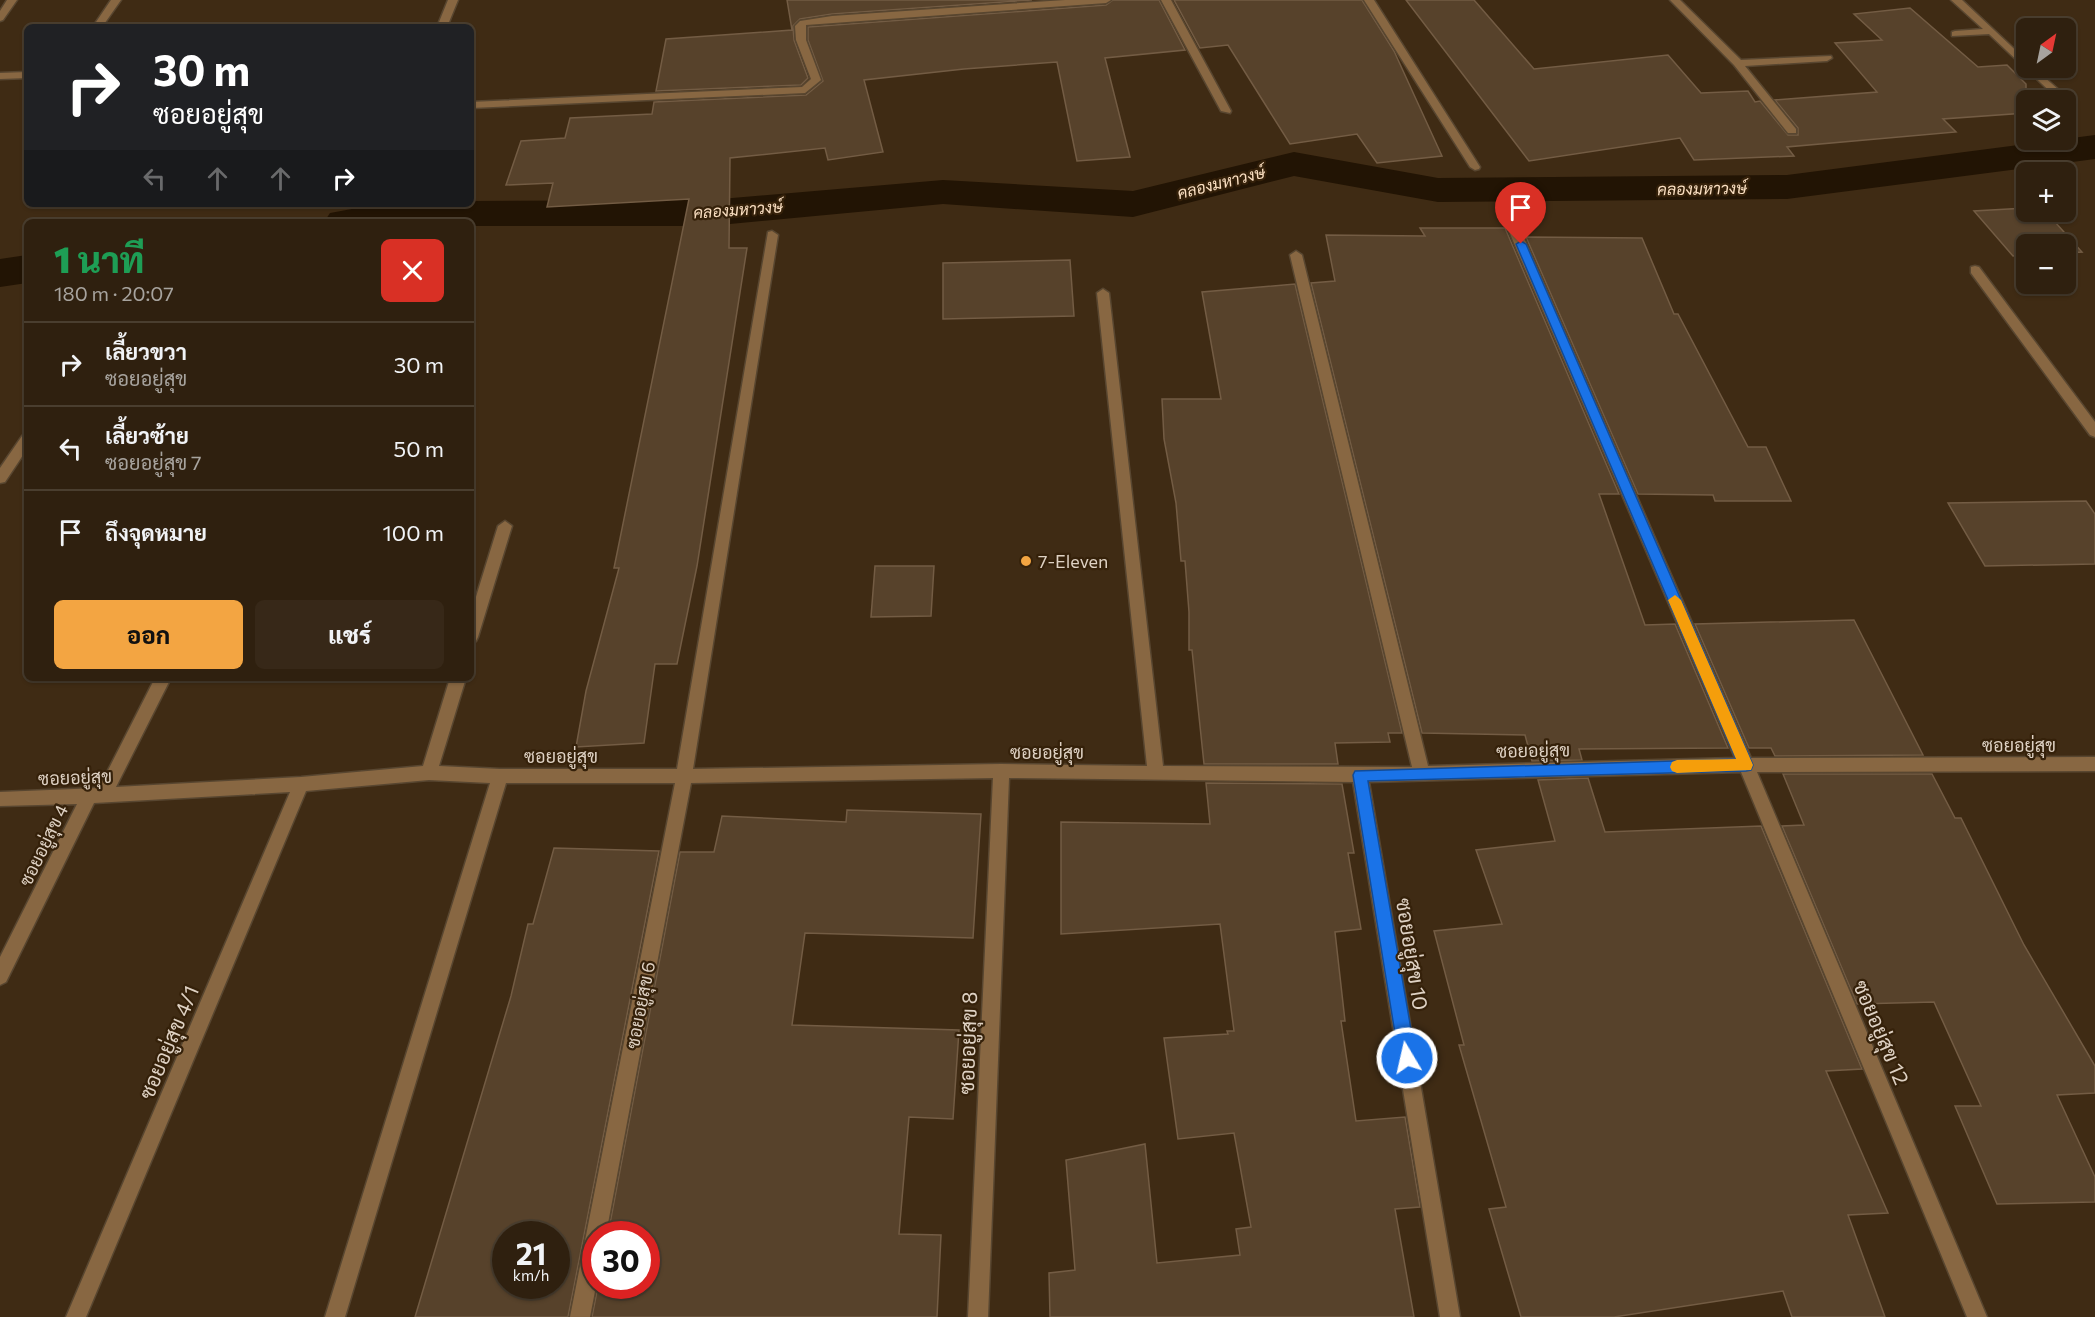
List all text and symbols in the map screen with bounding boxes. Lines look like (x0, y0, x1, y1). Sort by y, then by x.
north arrow (2016, 18, 2076, 78)
map controls (2016, 18, 2076, 294)
text: 30 m (153, 43, 250, 95)
icon: right (54, 48, 132, 126)
button: layers (2016, 90, 2076, 150)
text: ซอยอยู่สุข (153, 97, 264, 130)
water label: คลองมหาวงษ์ (1175, 160, 1268, 202)
icon: left (138, 162, 171, 195)
icon: ahead (201, 162, 234, 195)
icon: ahead (264, 162, 297, 195)
icon: right (327, 162, 360, 195)
button: + (2016, 162, 2076, 222)
water label: คลองมหาวงษ์ (1657, 176, 1749, 198)
pin (1495, 182, 1546, 244)
icon: arrive (1504, 191, 1537, 224)
water label: คลองมหาวงษ์ (692, 194, 785, 222)
button: − (2016, 234, 2076, 294)
text: 1 นาที (54, 236, 145, 280)
button: close (381, 239, 444, 302)
text: 180 m · 20:07 (54, 281, 174, 305)
text: เลี้ยวขวา (105, 338, 187, 365)
icon: right (54, 348, 87, 381)
text: 30 m (394, 351, 444, 378)
text: ซอยอยู่สุข (105, 366, 187, 390)
text: เลี้ยวซ้าย (105, 422, 189, 449)
icon: left (54, 432, 87, 465)
text: 50 m (394, 435, 444, 462)
text: ซอยอยู่สุข 7 (105, 450, 202, 474)
icon: arrive (54, 516, 87, 549)
text: ถึงจุดหมาย (105, 519, 207, 546)
text: 100 m (382, 519, 444, 546)
place label: 7-Eleven (1038, 550, 1108, 572)
marker: 7-Eleven (1019, 554, 1033, 568)
button: ออก (54, 600, 243, 669)
button: แชร์ (255, 600, 444, 669)
street label: ซอยอยู่สุข (1982, 734, 2056, 759)
street label: ซอยอยู่สุข (1496, 738, 1570, 765)
street label: ซอยอยู่สุข (1010, 741, 1084, 766)
street label: ซอยอยู่สุข (524, 745, 598, 770)
street label: ซอยอยู่สุข (38, 765, 112, 792)
street label: ซอยอยู่สุข 4 (14, 800, 75, 891)
street label: ซอยอยู่สุข 10 (1388, 896, 1434, 1012)
street label: ซอยอยู่สุข 6 (621, 960, 662, 1051)
street label: ซอยอยู่สุข 12 (1845, 976, 1915, 1089)
street label: ซอยอยู่สุข 4/1 (133, 981, 207, 1104)
street label: ซอยอยู่สุข 8 (953, 991, 985, 1095)
position arrow (1375, 1026, 1439, 1090)
speed limit sign: 30 (582, 1221, 660, 1299)
text: 21 (516, 1234, 546, 1271)
text: km/h (513, 1266, 549, 1284)

